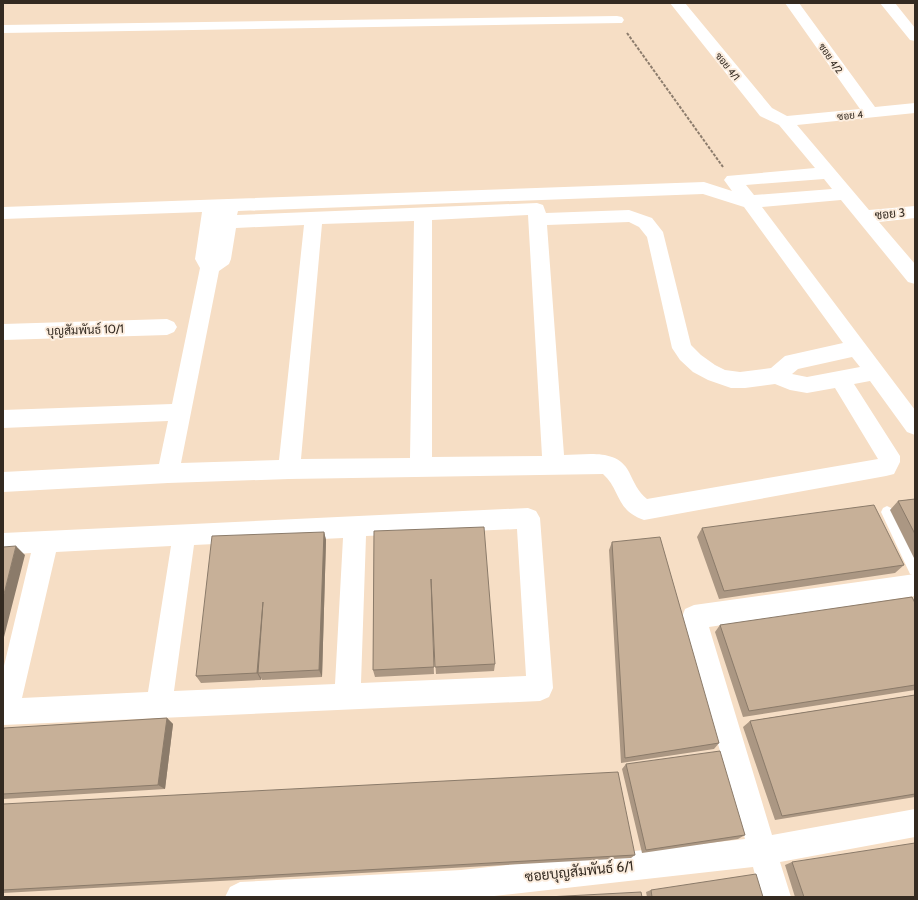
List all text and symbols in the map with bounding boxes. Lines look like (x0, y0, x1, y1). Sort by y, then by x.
street label: ซอย 4/2 (815, 41, 846, 76)
street label: ซอย 4/1 (712, 50, 743, 83)
street label: ซอย 4 (837, 108, 864, 123)
street label: ซอย 3 (874, 204, 906, 223)
street label: บุญสัมพันธ์ 10/1 (46, 321, 124, 340)
street label: ซอยบุญสัมพันธ์ 6/1 (524, 856, 634, 887)

